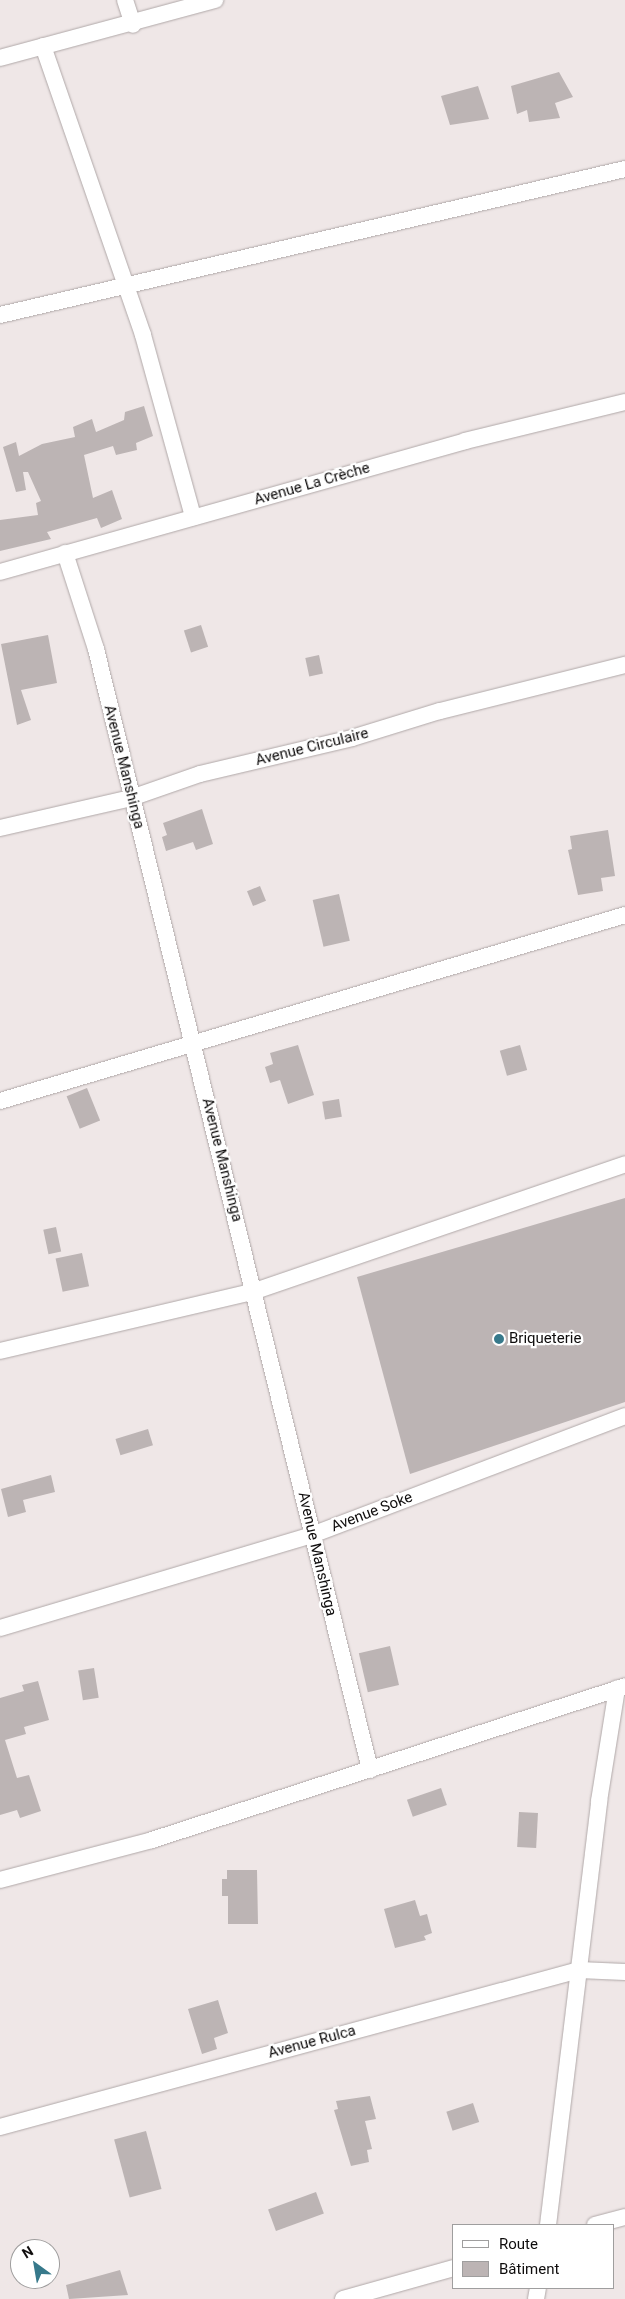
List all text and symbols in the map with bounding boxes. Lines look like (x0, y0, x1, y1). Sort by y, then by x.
street label: Avenue La Crèche (252, 459, 372, 509)
street label: Avenue Manshinga (100, 703, 148, 831)
street label: Avenue Circulaire (254, 724, 370, 770)
street label: Avenue Manshinga (198, 1096, 246, 1224)
place label: Briqueterie (509, 1330, 581, 1348)
marker: Briqueterie (493, 1333, 505, 1345)
street label: Avenue Soke (329, 1488, 415, 1536)
street label: Avenue Manshinga (294, 1490, 340, 1618)
street label: Avenue Rulca (266, 2022, 358, 2062)
legend (452, 2224, 615, 2289)
text: Route (499, 2235, 538, 2253)
north arrow (10, 2239, 60, 2289)
text: N (19, 2243, 36, 2262)
text: Bâtiment (499, 2260, 559, 2278)

